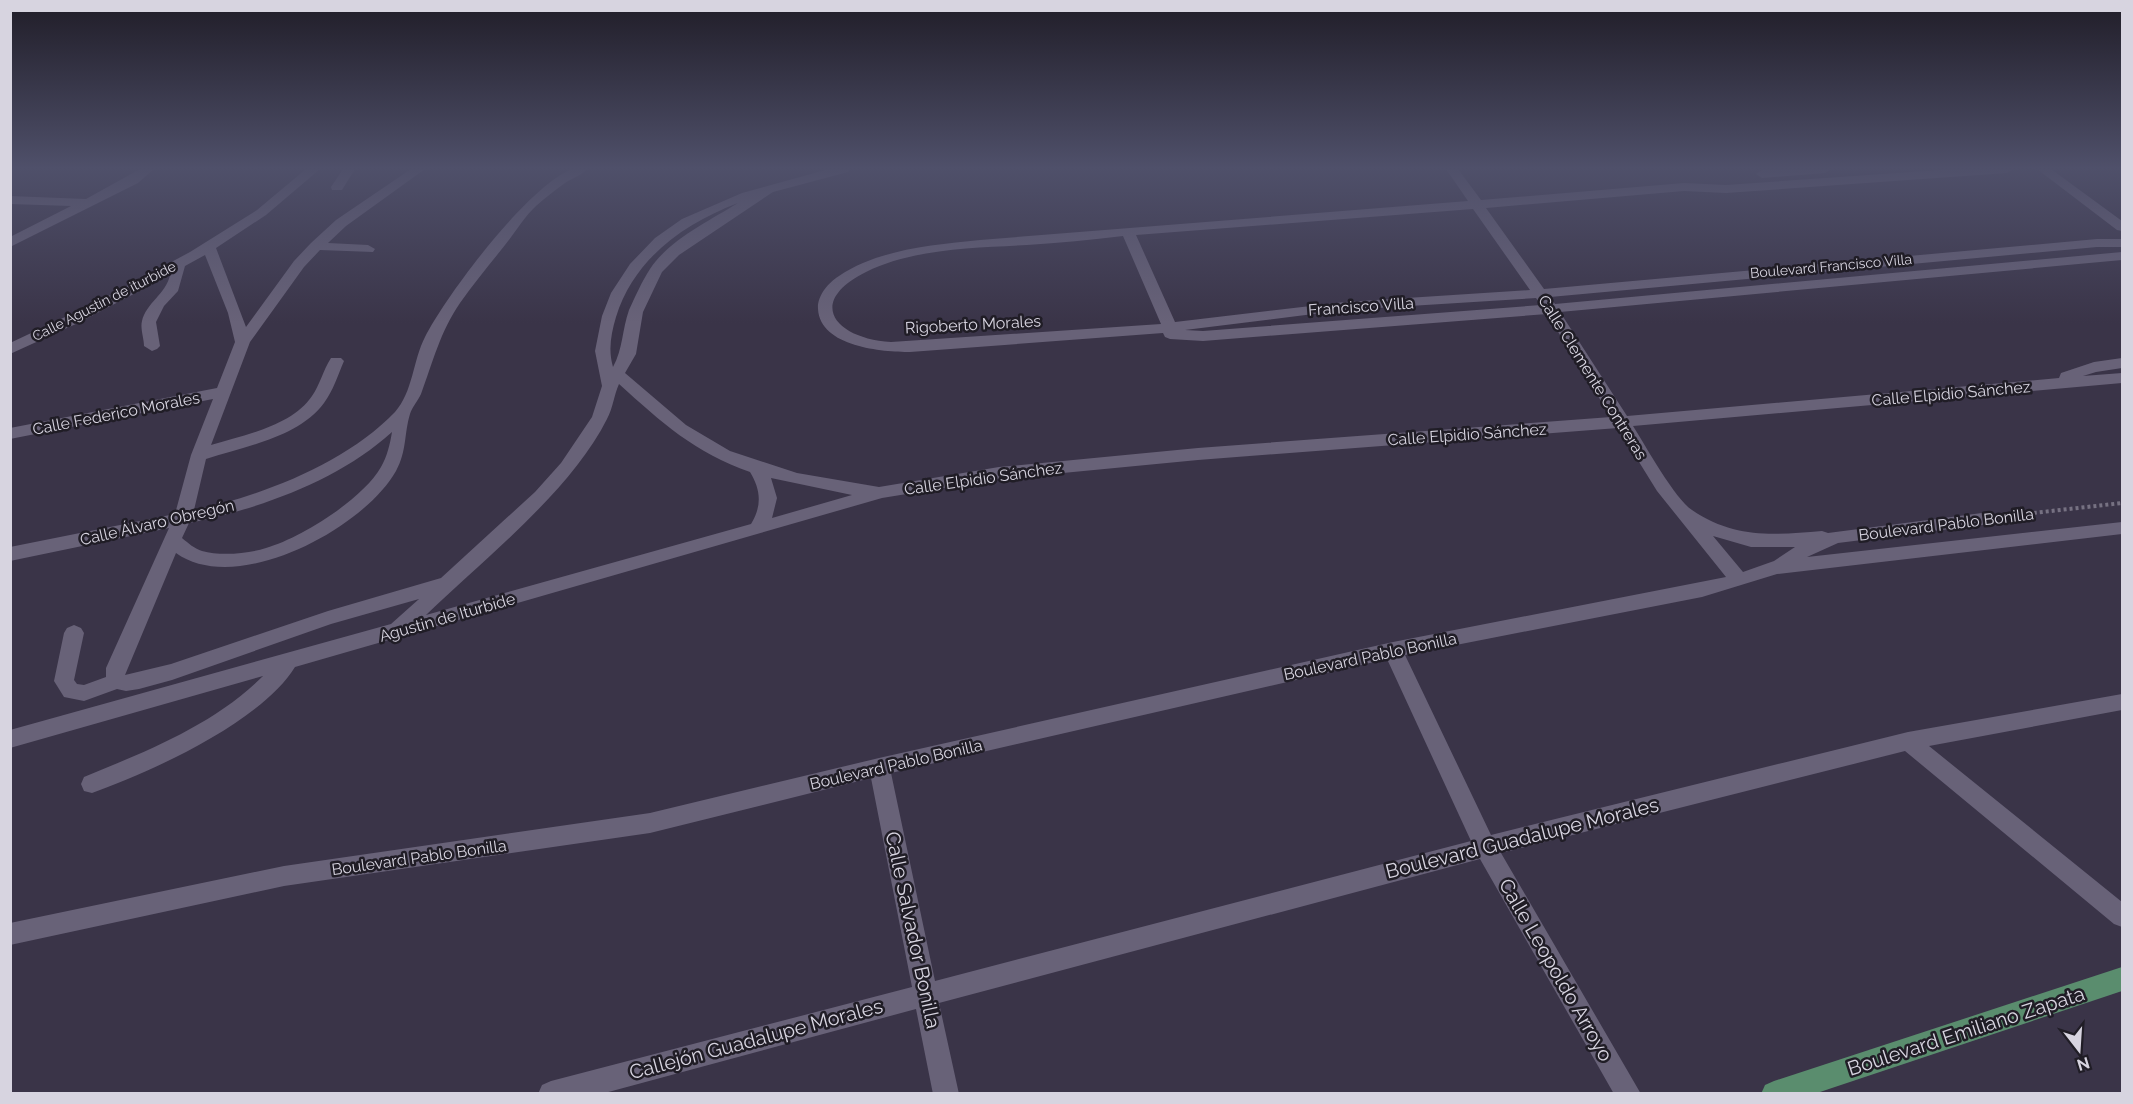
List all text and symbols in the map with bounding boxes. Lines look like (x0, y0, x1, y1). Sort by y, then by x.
street label: Boulevard Francisco Villa (1749, 251, 1913, 281)
street label: Calle Agustin de iturbide (30, 258, 178, 344)
street label: Calle Clemente Contreras (1534, 291, 1651, 463)
street label: Francisco Villa (1308, 293, 1415, 320)
street label: Rigoberto Morales (905, 311, 1042, 338)
street label: Calle Elpidio Sánchez (1871, 377, 2031, 410)
street label: Calle Federico Morales (31, 388, 202, 439)
street label: Calle Elpidio Sánchez (1387, 419, 1547, 450)
street label: Calle Elpidio Sánchez (903, 458, 1063, 499)
street label: Calle Álvaro Obregón (78, 495, 236, 549)
street label: Boulevard Pablo Bonilla (1857, 504, 2035, 545)
street label: Agustin de Iturbide (377, 589, 517, 646)
street label: Boulevard Pablo Bonilla (1282, 629, 1458, 684)
street label: Boulevard Pablo Bonilla (808, 735, 984, 794)
street label: Boulevard Guadalupe Morales (1383, 792, 1661, 884)
street label: Calle Salvador Bonilla (880, 829, 946, 1031)
street label: Boulevard Pablo Bonilla (330, 836, 508, 879)
street label: Calle Leopoldo Arroyo (1494, 874, 1618, 1066)
street label: Boulevard Emiliano Zapata (1844, 981, 2088, 1081)
street label: Callejón Guadalupe Morales (627, 994, 885, 1084)
north arrow (2049, 1020, 2109, 1080)
text: N (2075, 1053, 2092, 1075)

